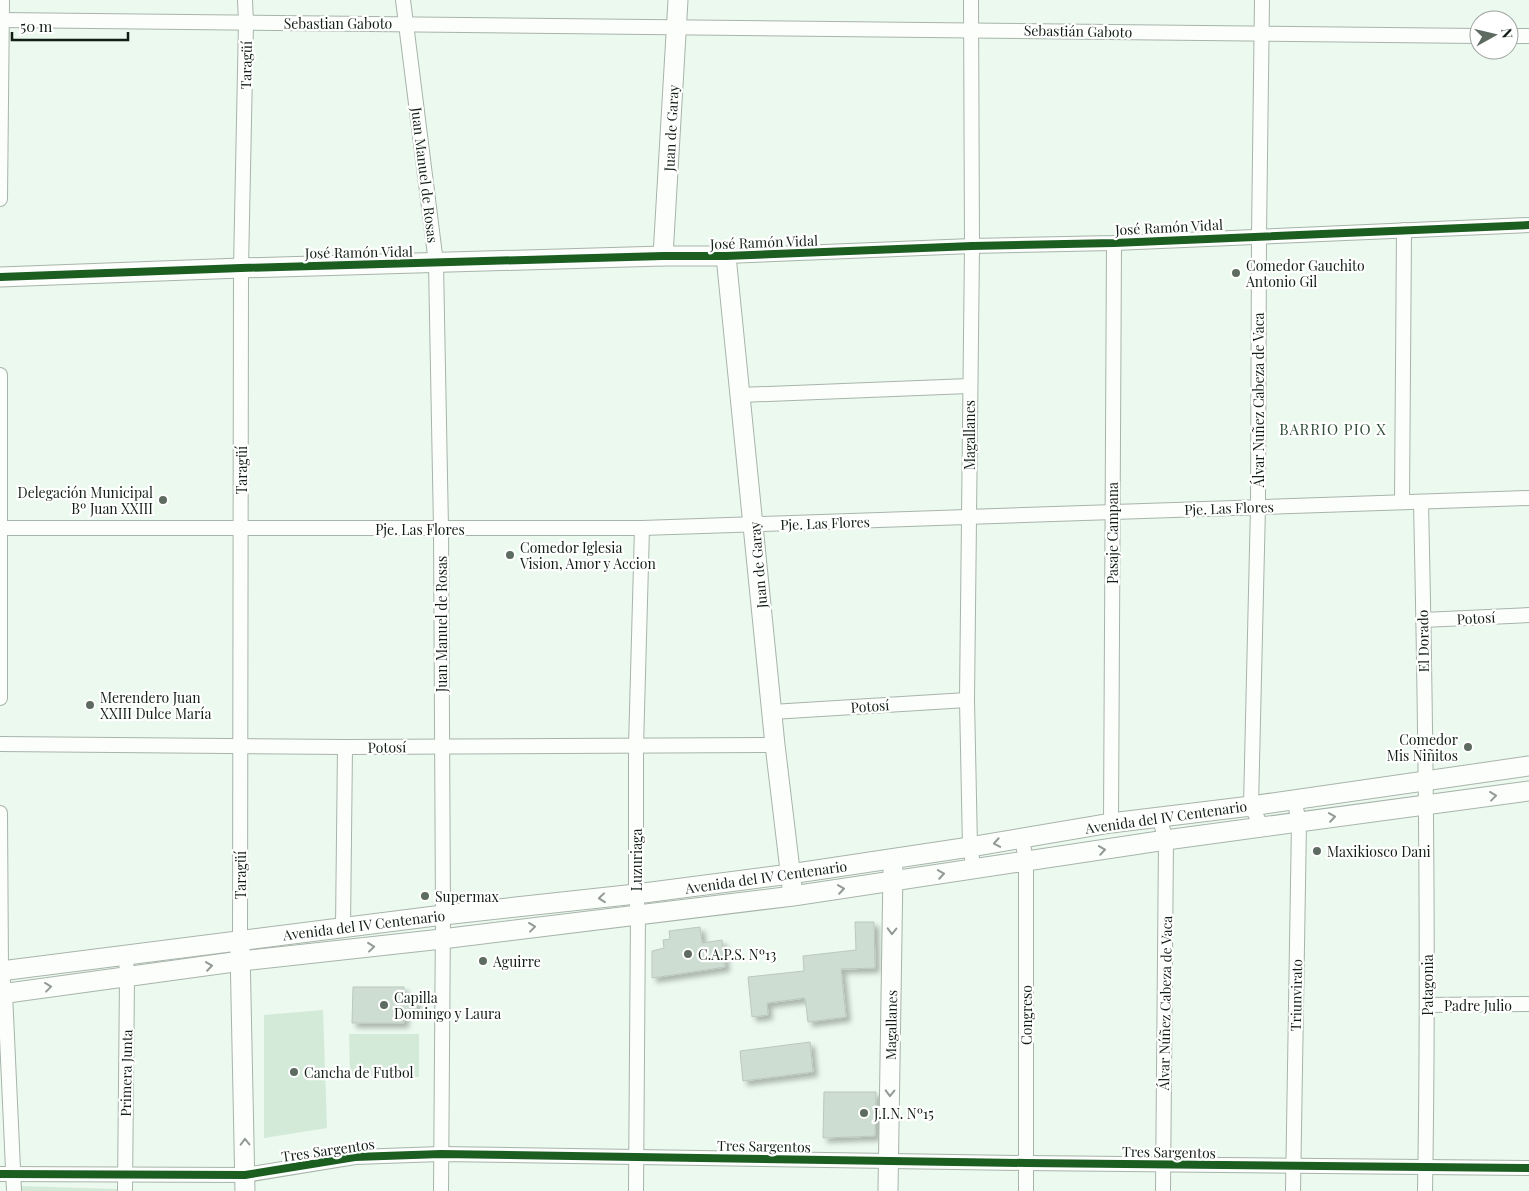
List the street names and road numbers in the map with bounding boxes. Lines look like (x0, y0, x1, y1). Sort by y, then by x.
street label: Sebastian Gaboto (284, 14, 393, 33)
street label: Sebastián Gaboto (1024, 21, 1133, 41)
street label: Taragüí (236, 41, 256, 89)
street label: Juan de Garay (659, 84, 683, 173)
street label: Juan Manuel de Rosas (407, 105, 443, 244)
street label: José Ramón Vidal (1114, 215, 1223, 239)
street label: José Ramón Vidal (709, 231, 818, 253)
street label: José Ramón Vidal (304, 242, 413, 262)
street label: Álvar Nuñez Cabeza de Vaca (1249, 313, 1268, 488)
street label: Magallanes (960, 400, 979, 470)
street label: Taragüí (232, 446, 251, 494)
street label: Pasaje Campana (1103, 482, 1122, 584)
street label: Pje. Las Flores (1184, 497, 1274, 519)
street label: Pje. Las Flores (780, 512, 870, 534)
street label: Pje. Las Flores (375, 520, 465, 539)
street label: Juan de Garay (745, 521, 771, 610)
street label: Juan Manuel de Rosas (432, 556, 451, 693)
street label: Potosí (1456, 608, 1496, 628)
street label: El Dorado (1413, 609, 1433, 673)
street label: Potosí (850, 695, 890, 717)
street label: Potosí (367, 737, 407, 757)
street label: Avenida del IV Centenario (1083, 796, 1248, 838)
street label: Luzuriaga (627, 829, 646, 891)
street label: Taragüí (231, 851, 250, 899)
street label: Avenida del IV Centenario (683, 856, 848, 898)
street label: Avenida del IV Centenario (281, 906, 446, 944)
street label: Álvar Núñez Cabeza de Vaca (1154, 915, 1176, 1092)
street label: Patagonia (1418, 954, 1437, 1016)
street label: Triunvirato (1286, 958, 1306, 1031)
street label: Congreso (1017, 985, 1036, 1045)
street label: Magallanes (881, 990, 901, 1060)
street label: Padre Julio (1444, 996, 1512, 1015)
street label: Primera Junta (116, 1029, 136, 1117)
street label: Tres Sargentos (280, 1134, 376, 1166)
street label: Tres Sargentos (717, 1136, 811, 1156)
street label: Tres Sargentos (1122, 1142, 1216, 1162)

